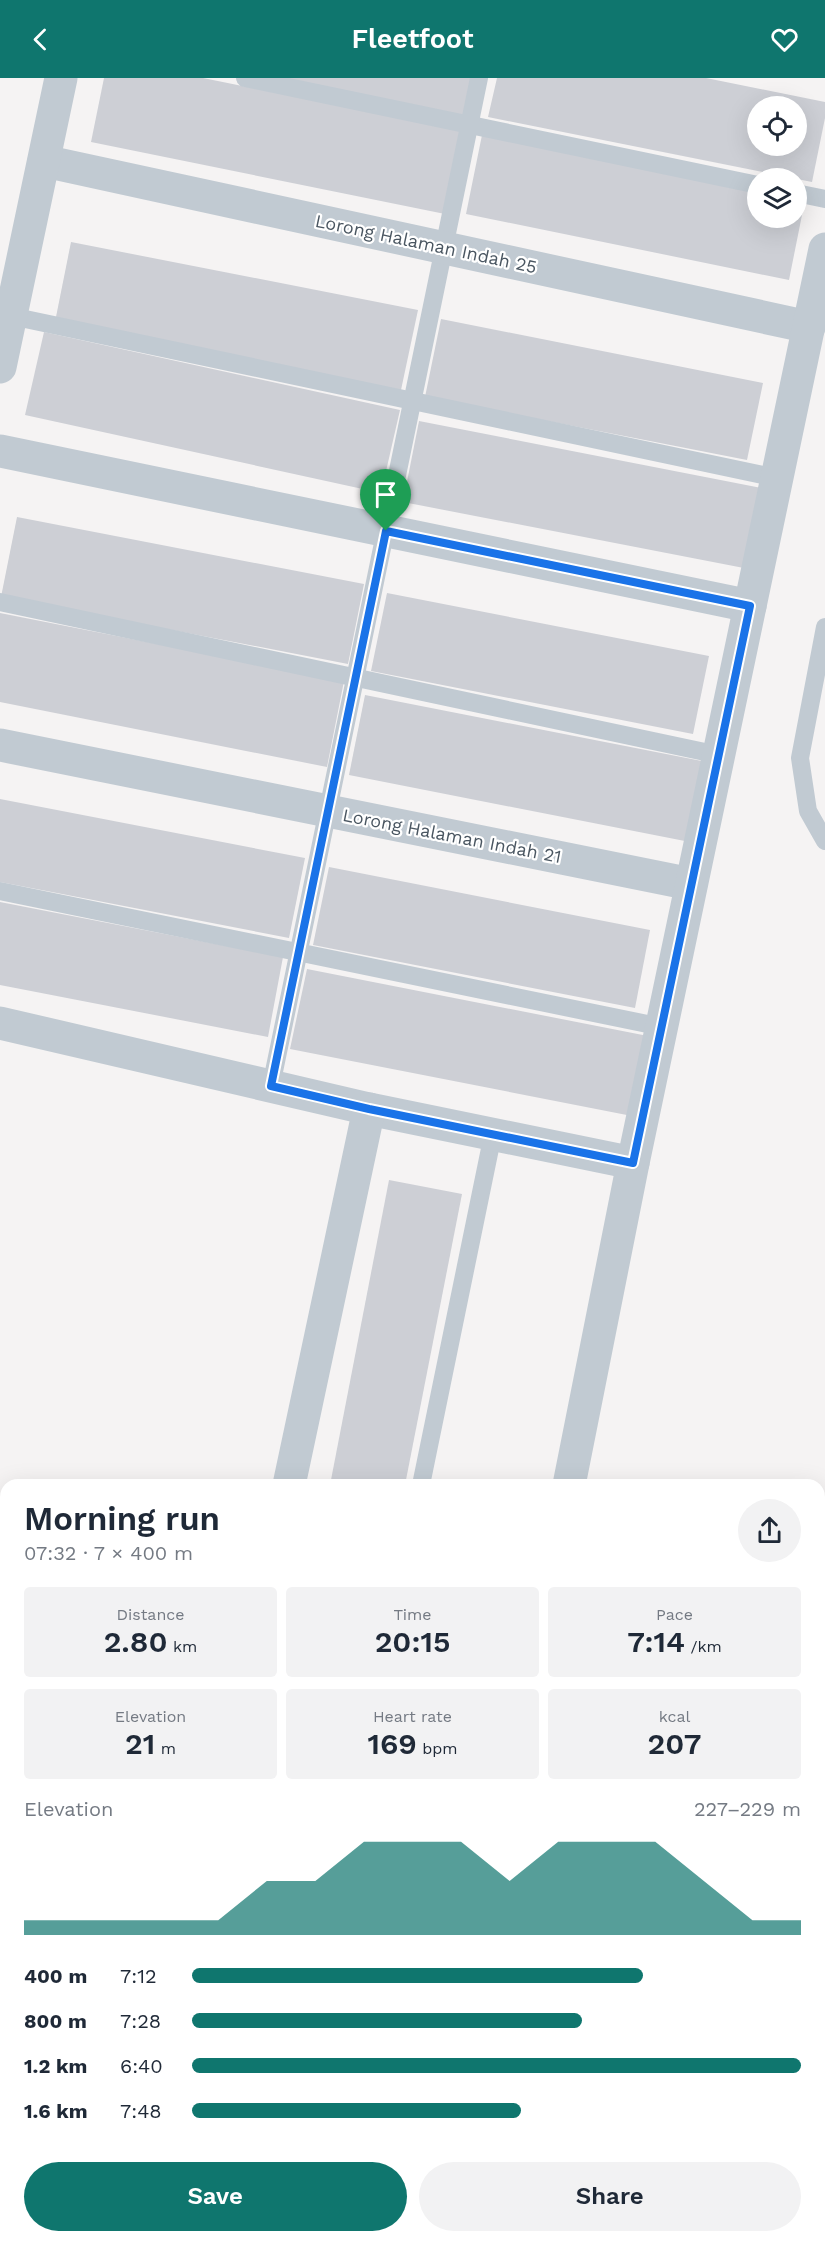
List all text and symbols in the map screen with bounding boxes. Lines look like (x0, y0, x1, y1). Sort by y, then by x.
icon: back (24, 23, 57, 56)
text: Fleetfoot (352, 23, 474, 55)
icon: heart (768, 23, 801, 56)
map controls (747, 96, 807, 228)
button: locate (747, 96, 807, 156)
button: layers (747, 168, 807, 228)
street label: Lorong Halaman Indah 25 (314, 210, 539, 277)
pin (360, 469, 411, 531)
icon: arrive (369, 478, 402, 511)
street label: Lorong Halaman Indah 21 (341, 804, 563, 867)
text: Morning run (24, 1499, 220, 1538)
button: share (738, 1499, 801, 1562)
text: 07:32 · 7 × 400 m (24, 1541, 193, 1565)
text: Distance (116, 1605, 185, 1624)
text: Time (393, 1605, 432, 1624)
text: Pace (656, 1605, 693, 1624)
text: 2.80 (104, 1624, 168, 1659)
text: 20:15 (375, 1624, 450, 1659)
text: 7:14 (627, 1624, 685, 1659)
text: km (168, 1637, 197, 1656)
text: /km (685, 1637, 722, 1656)
text: Elevation (115, 1707, 186, 1726)
text: Heart rate (373, 1707, 452, 1726)
text: kcal (659, 1707, 690, 1726)
text: 21 (125, 1726, 155, 1761)
text: 169 (367, 1726, 417, 1761)
text: 207 (648, 1726, 701, 1761)
text: m (155, 1739, 176, 1758)
text: bpm (417, 1739, 458, 1758)
text: Elevation (24, 1797, 113, 1821)
text: 227–229 m (694, 1797, 801, 1821)
text: 400 m (24, 1964, 87, 1988)
text: 7:12 (120, 1964, 157, 1988)
text: 800 m (24, 2009, 87, 2033)
text: 7:28 (120, 2009, 161, 2033)
text: 1.2 km (24, 2054, 87, 2078)
text: 6:40 (120, 2054, 163, 2078)
text: 1.6 km (24, 2099, 88, 2123)
text: 7:48 (120, 2099, 162, 2123)
button: Save (24, 2162, 407, 2231)
button: Share (419, 2162, 801, 2231)

